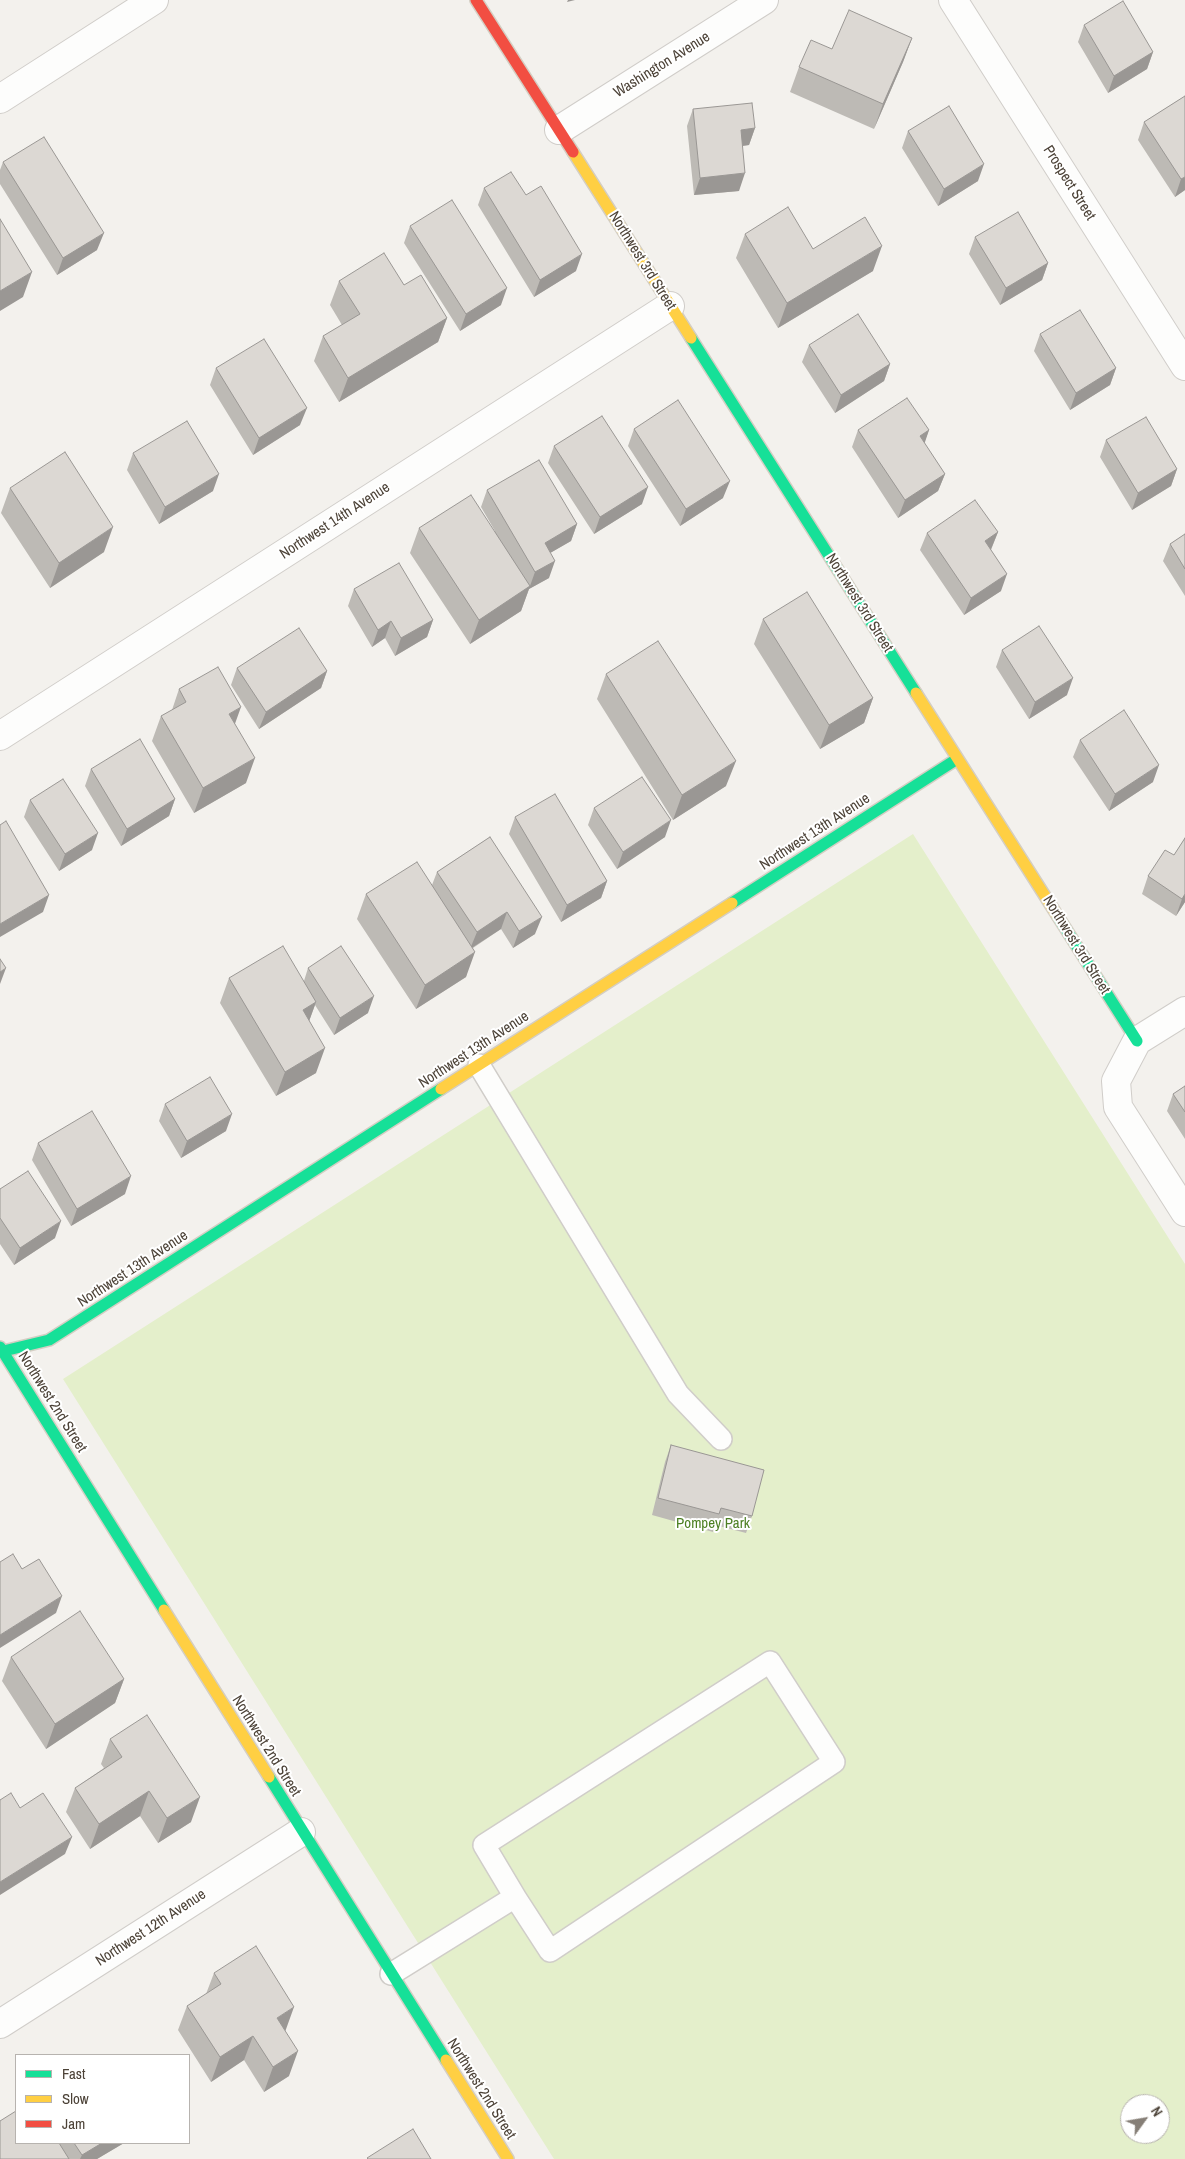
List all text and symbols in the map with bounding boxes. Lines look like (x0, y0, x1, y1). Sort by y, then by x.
street label: Washington Avenue (611, 28, 713, 102)
street label: Prospect Street (1039, 142, 1099, 224)
street label: Northwest 3rd Street (604, 208, 680, 314)
street label: Northwest 14th Avenue (277, 479, 393, 563)
street label: Northwest 3rd Street (821, 550, 897, 656)
street label: Northwest 13th Avenue (757, 790, 873, 874)
street label: Northwest 3rd Street (1038, 892, 1114, 998)
street label: Northwest 13th Avenue (416, 1008, 532, 1092)
street label: Northwest 13th Avenue (75, 1227, 191, 1311)
street label: Northwest 2nd Street (14, 1348, 90, 1456)
park label: Pompey Park (676, 1515, 750, 1533)
street label: Northwest 2nd Street (228, 1692, 304, 1800)
street label: Northwest 12th Avenue (93, 1886, 209, 1970)
street label: Northwest 2nd Street (443, 2035, 519, 2143)
legend (15, 2054, 190, 2144)
text: Fast (62, 2063, 85, 2084)
text: Slow (62, 2088, 89, 2109)
north arrow (1120, 2094, 1170, 2144)
text: N (1147, 2103, 1167, 2120)
text: Jam (62, 2113, 85, 2134)

